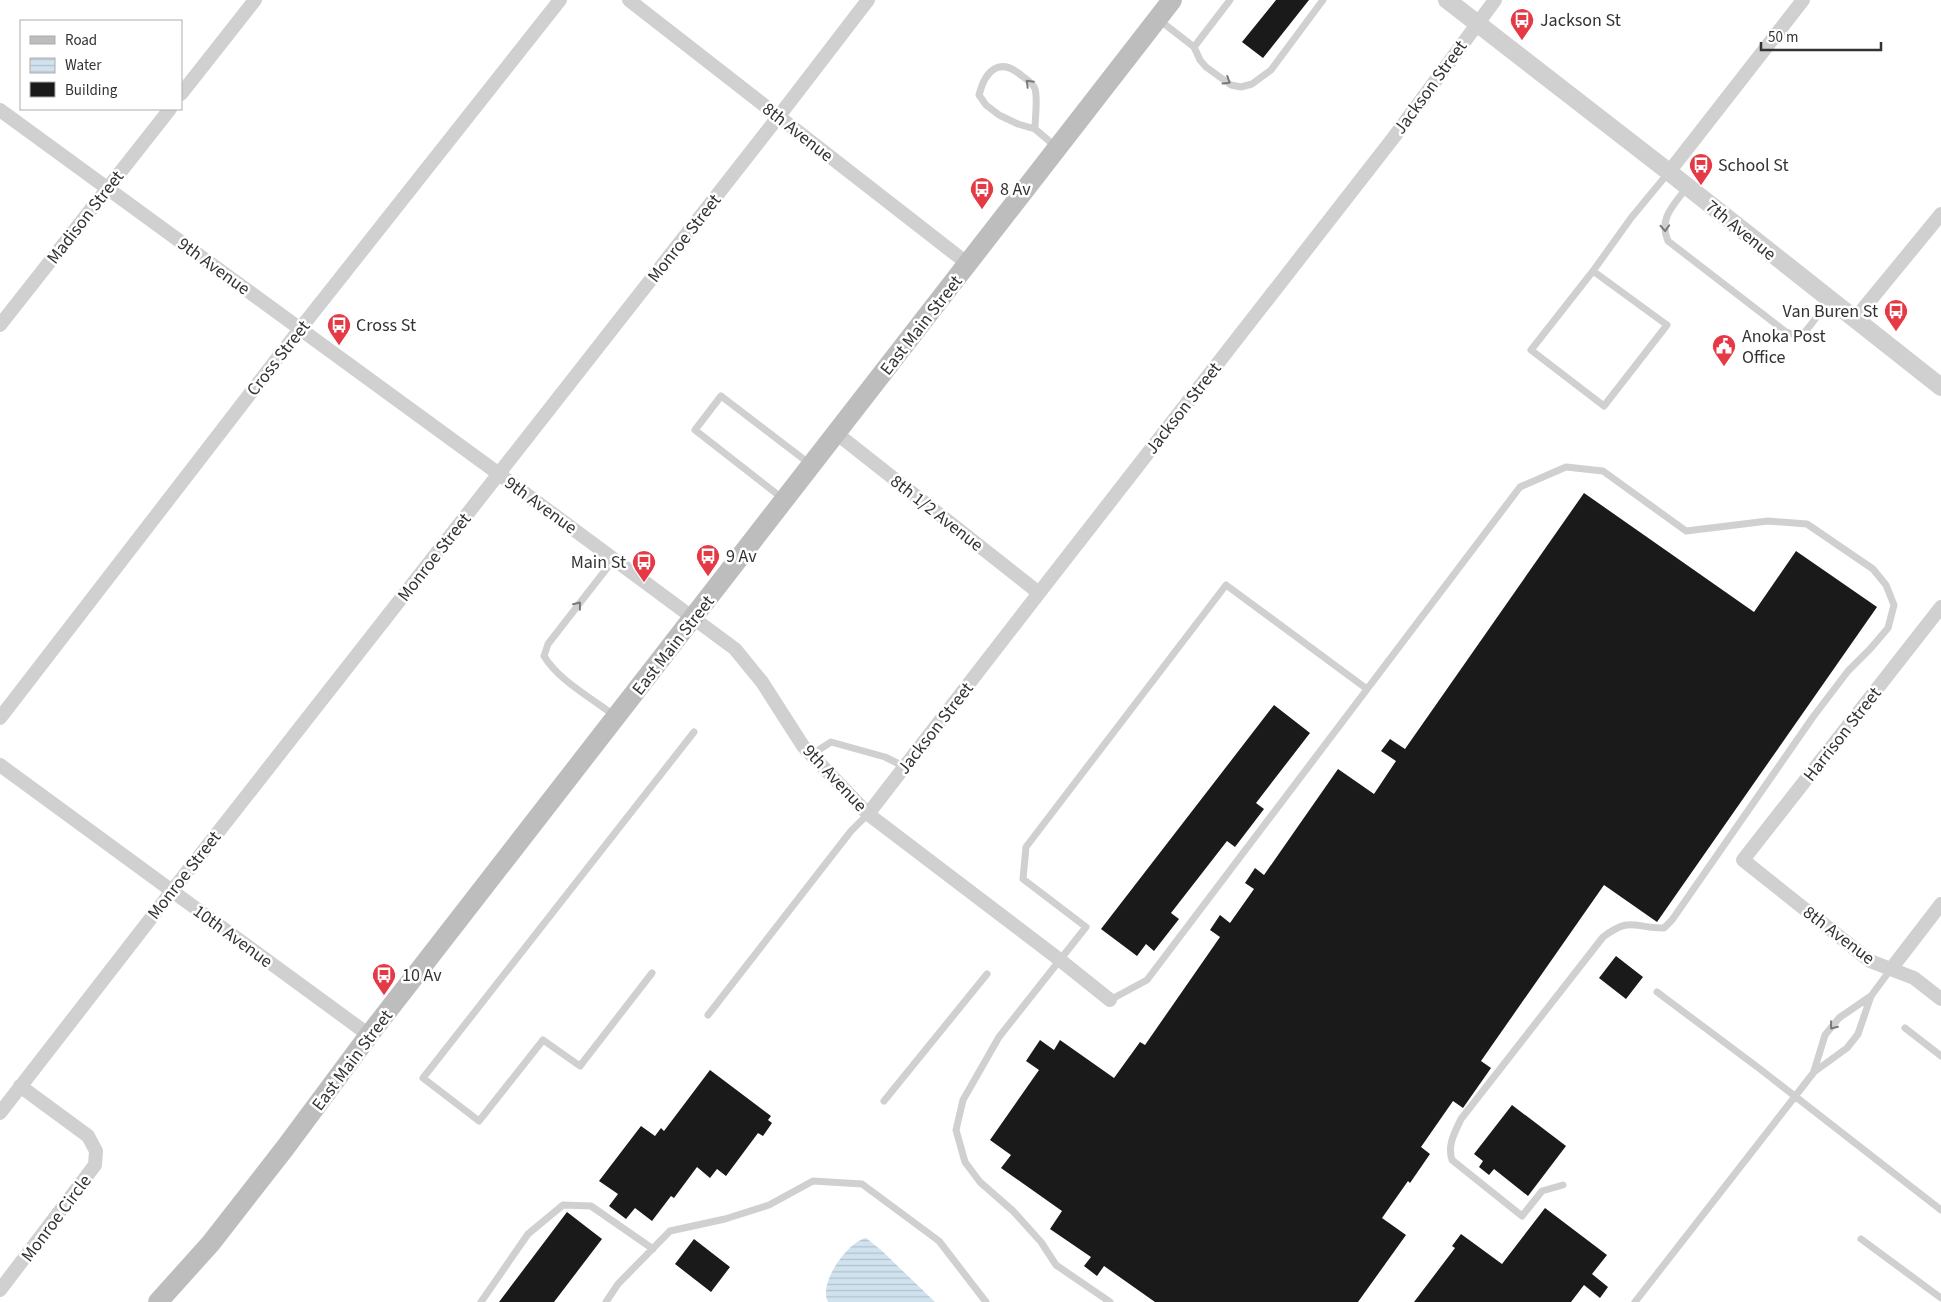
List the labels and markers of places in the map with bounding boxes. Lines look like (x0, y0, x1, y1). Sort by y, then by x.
bus stop icon: Jackson St (1509, 7, 1535, 41)
place label: Jackson St (1540, 8, 1621, 33)
bus stop icon: School St (1688, 152, 1714, 186)
place label: School St (1718, 153, 1789, 178)
bus stop icon: 8 Av (969, 176, 995, 210)
place label: 8 Av (1000, 177, 1031, 202)
bus stop icon: Van Buren St (1883, 298, 1909, 332)
place label: Van Buren St (1783, 299, 1878, 324)
bus stop icon: Cross St (326, 312, 352, 346)
place label: Cross St (356, 313, 416, 338)
place label: Anoka Post Office (1742, 324, 1826, 370)
public building icon: Anoka Post Office (1711, 333, 1737, 367)
bus stop icon: 9 Av (695, 543, 721, 577)
place label: 9 Av (726, 544, 757, 569)
bus stop icon: Main St (631, 549, 657, 583)
place label: Main St (571, 550, 626, 575)
bus stop icon: 10 Av (371, 962, 397, 996)
place label: 10 Av (402, 963, 442, 988)

